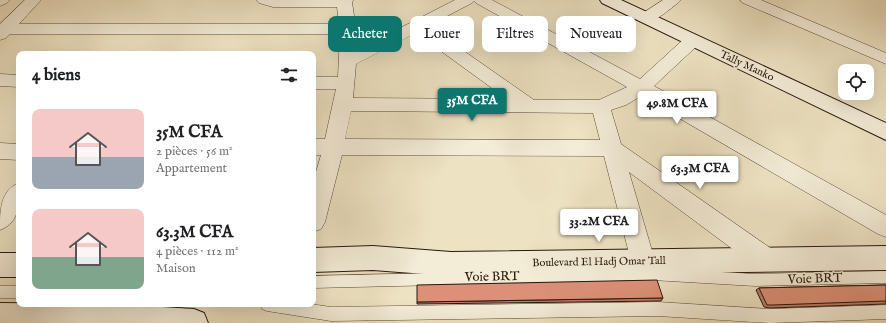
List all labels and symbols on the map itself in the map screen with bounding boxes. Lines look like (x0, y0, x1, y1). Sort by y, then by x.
street label: Tally Manko (718, 47, 776, 85)
pin: 35M CFA (435, 88, 509, 122)
pin: 49.8M CFA (631, 91, 723, 125)
pin: 63.3M CFA (654, 156, 746, 190)
pin: 33.2M CFA (553, 209, 645, 243)
street label: Boulevard El Hadj Omar Tall (532, 254, 666, 270)
street label: Voie BRT (464, 268, 520, 286)
street label: Voie BRT (786, 270, 843, 288)

